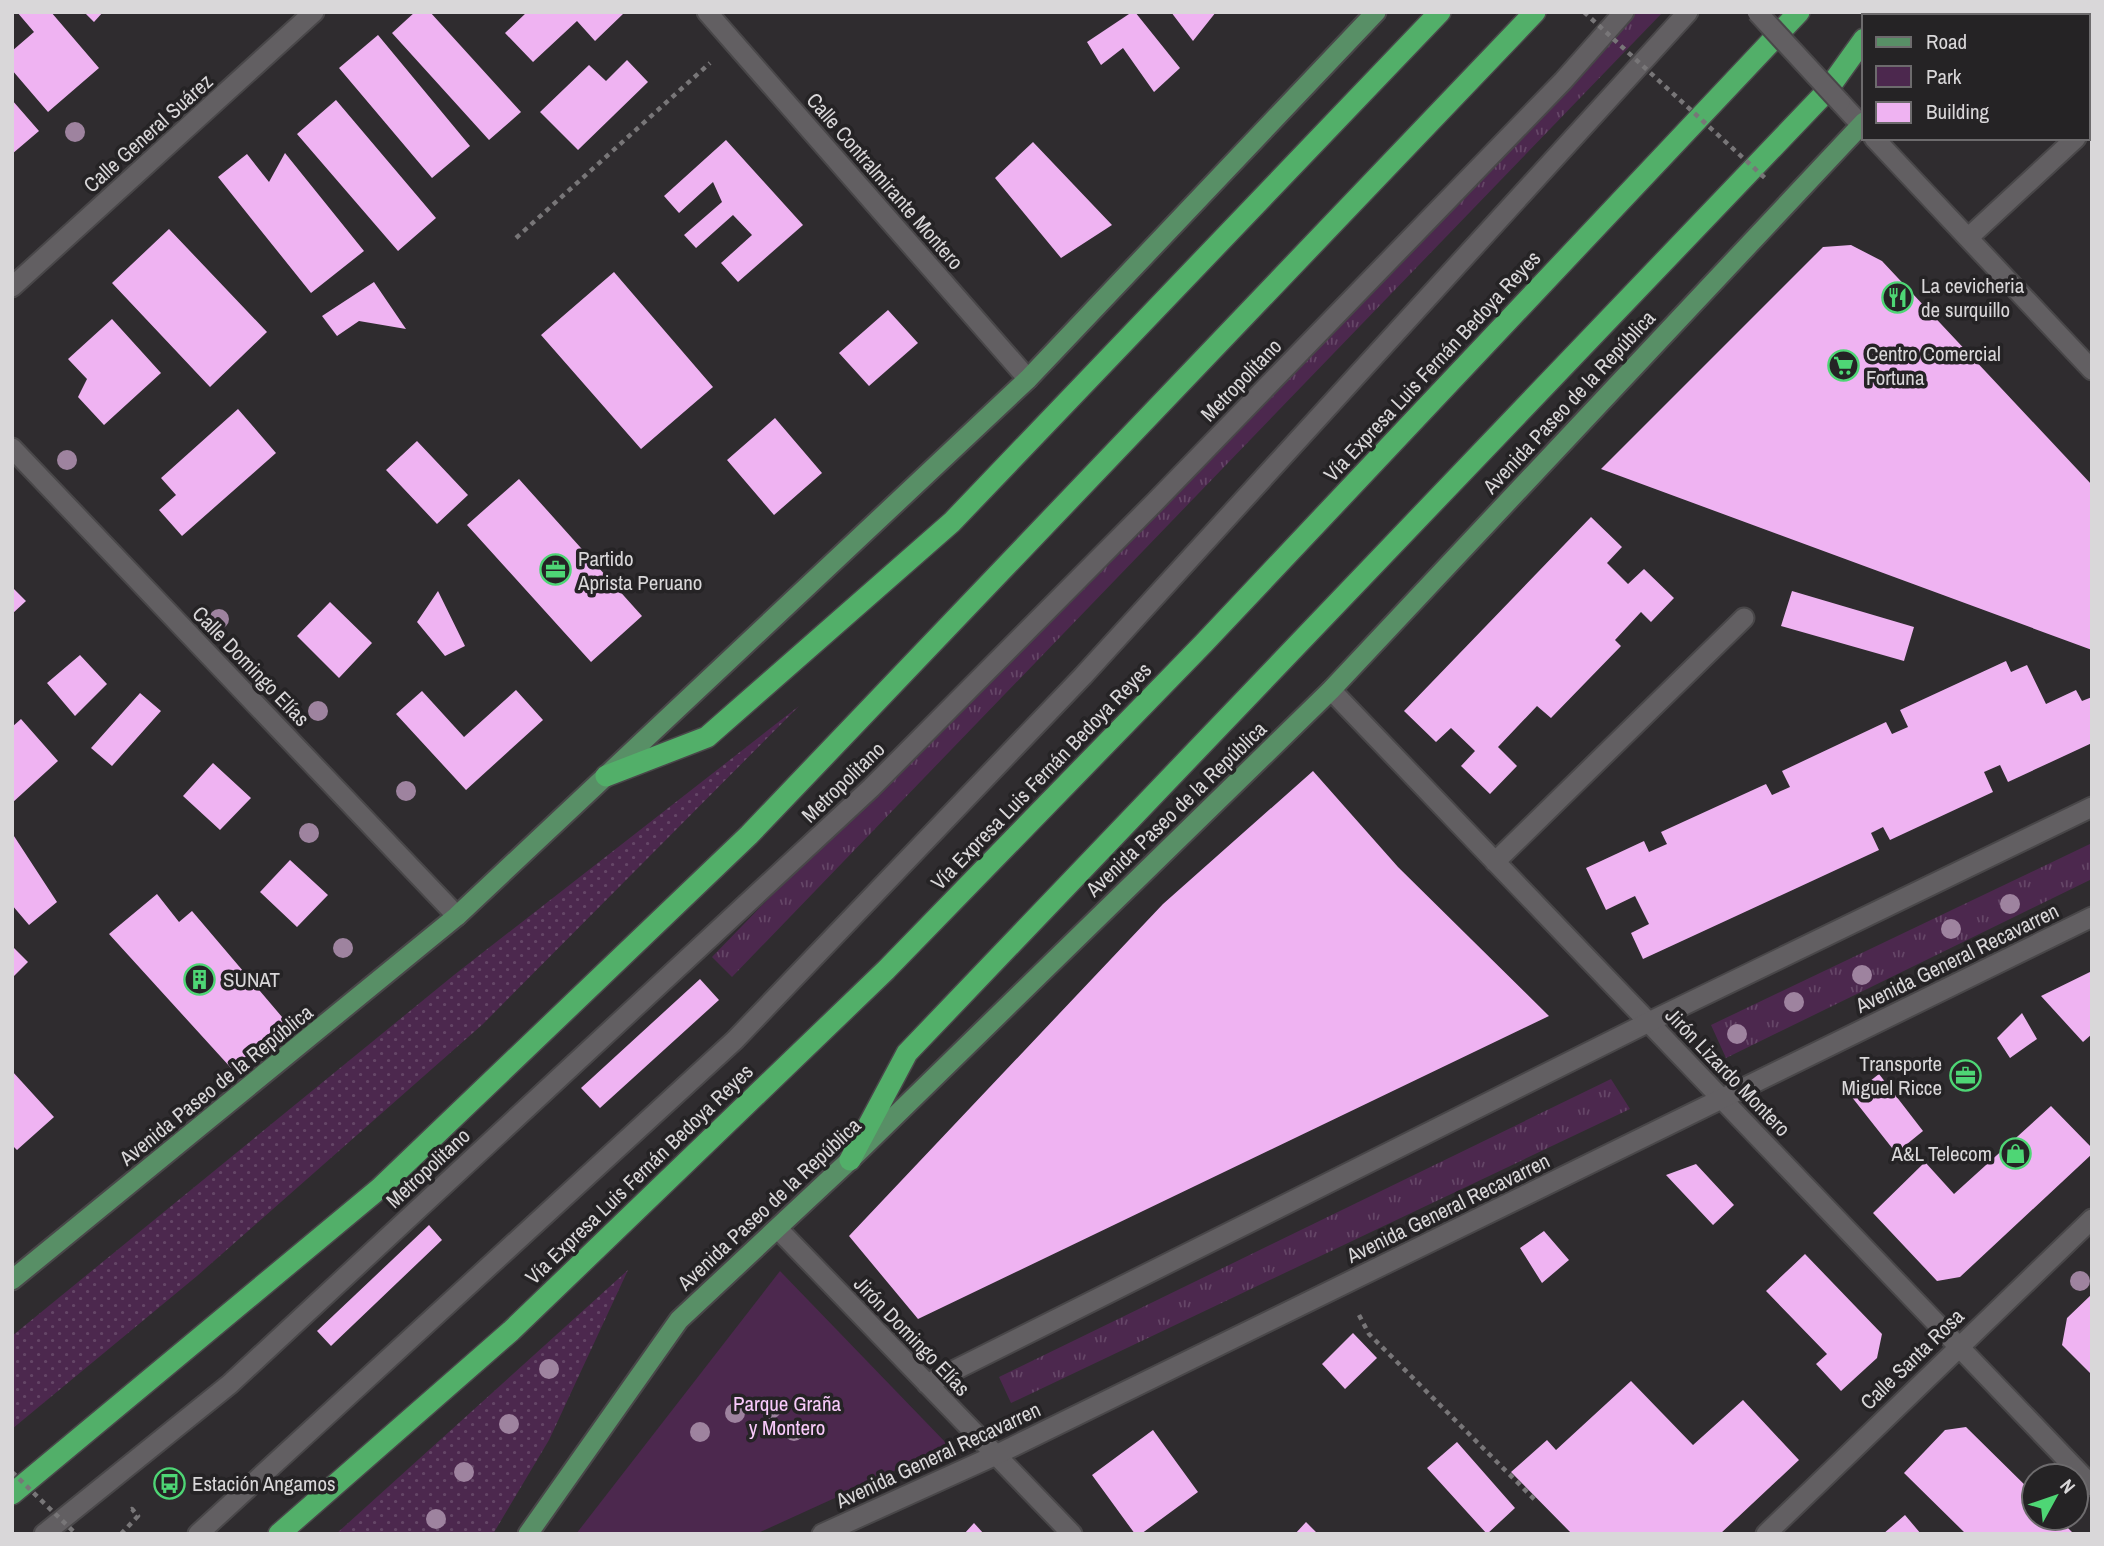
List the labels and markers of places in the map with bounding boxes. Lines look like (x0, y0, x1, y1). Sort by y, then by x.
place label: La cevicheria de surquillo (1921, 271, 2025, 324)
restaurant icon: La cevicheria de surquillo (1881, 280, 1915, 314)
place label: Centro Comercial Fortuna (1866, 339, 2001, 392)
supermarket icon: Centro Comercial Fortuna (1826, 348, 1860, 382)
place label: Partido Aprista Peruano (577, 544, 702, 597)
office icon: Partido Aprista Peruano (538, 553, 572, 587)
building icon: SUNAT (183, 962, 217, 996)
place label: SUNAT (223, 965, 281, 994)
place label: Transporte Miguel Ricce (1842, 1049, 1942, 1102)
office icon: Transporte Miguel Ricce (1948, 1058, 1982, 1092)
shop icon: A&L Telecom (1998, 1136, 2032, 1170)
place label: A&L Telecom (1890, 1139, 1992, 1168)
bus stop icon: Estación Angamos (152, 1466, 186, 1500)
place label: Estación Angamos (192, 1469, 336, 1498)

